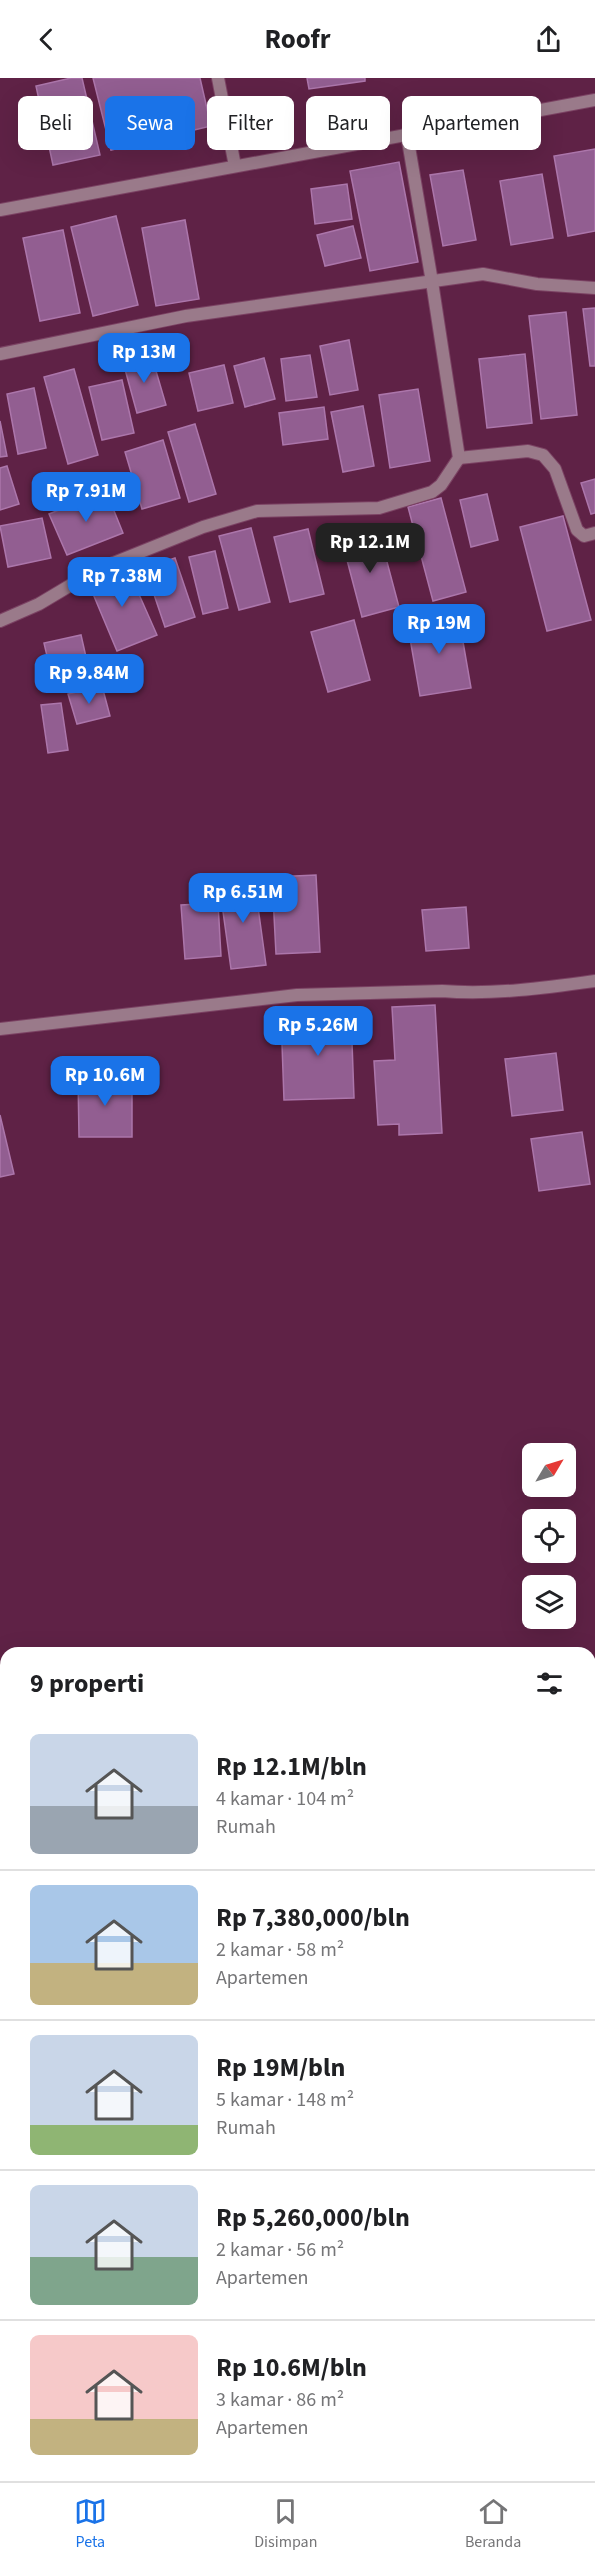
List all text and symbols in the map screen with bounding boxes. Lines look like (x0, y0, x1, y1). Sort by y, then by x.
text: Roofr (264, 20, 331, 59)
icon: back (30, 23, 63, 56)
icon: share (532, 23, 565, 56)
chip: Beli (18, 96, 93, 150)
chip: Sewa (105, 96, 195, 150)
chip: Filter (207, 96, 294, 150)
chip: Baru (306, 96, 390, 150)
chip: Apartemen (402, 96, 541, 150)
pin: Rp 13M (95, 333, 193, 384)
text: Rp 13M (112, 338, 176, 366)
pin: Rp 7.91M (24, 472, 148, 523)
text: Rp 7.91M (46, 477, 126, 505)
pin: Rp 12.1M (308, 523, 432, 574)
text: Rp 12.1M (330, 528, 410, 556)
pin: Rp 7.38M (60, 557, 184, 608)
text: Rp 7.38M (82, 562, 162, 590)
pin: Rp 19M (390, 604, 488, 655)
text: Rp 19M (407, 609, 471, 637)
pin: Rp 9.84M (27, 654, 151, 705)
text: Rp 9.84M (49, 659, 129, 687)
pin: Rp 6.51M (181, 873, 305, 924)
text: Rp 6.51M (203, 878, 283, 906)
pin: Rp 5.26M (256, 1006, 380, 1057)
text: Rp 5.26M (278, 1011, 358, 1039)
pin: Rp 10.6M (43, 1056, 167, 1107)
text: Rp 10.6M (65, 1061, 145, 1089)
north arrow (522, 1443, 576, 1497)
map controls (522, 1443, 576, 1629)
button: locate (522, 1509, 576, 1563)
button: layers (522, 1575, 576, 1629)
text: 9 properti (30, 1665, 144, 1702)
icon: filters (533, 1667, 566, 1700)
text: Rp 12.1M/bln (216, 1748, 367, 1785)
icon: home (78, 1758, 150, 1830)
text: 4 kamar · 104 m² (216, 1785, 354, 1813)
text: Rumah (216, 1813, 276, 1841)
text: Rp 7,380,000/bln (216, 1899, 410, 1936)
icon: home (78, 1909, 150, 1981)
text: 2 kamar · 58 m² (216, 1936, 344, 1964)
text: Apartemen (216, 1964, 309, 1992)
text: Rp 19M/bln (216, 2049, 345, 2086)
icon: home (78, 2059, 150, 2131)
text: 5 kamar · 148 m² (216, 2086, 354, 2114)
text: Rumah (216, 2114, 276, 2142)
text: Rp 5,260,000/bln (216, 2199, 410, 2236)
icon: home (78, 2209, 150, 2281)
text: 2 kamar · 56 m² (216, 2236, 344, 2264)
text: Apartemen (216, 2264, 309, 2292)
text: Rp 10.6M/bln (216, 2349, 367, 2386)
icon: home (78, 2359, 150, 2431)
text: 3 kamar · 86 m² (216, 2386, 344, 2414)
text: Apartemen (216, 2414, 309, 2442)
tab: Peta (74, 2495, 107, 2553)
tab: Disimpan (254, 2495, 317, 2553)
tab: Beranda (465, 2495, 521, 2553)

